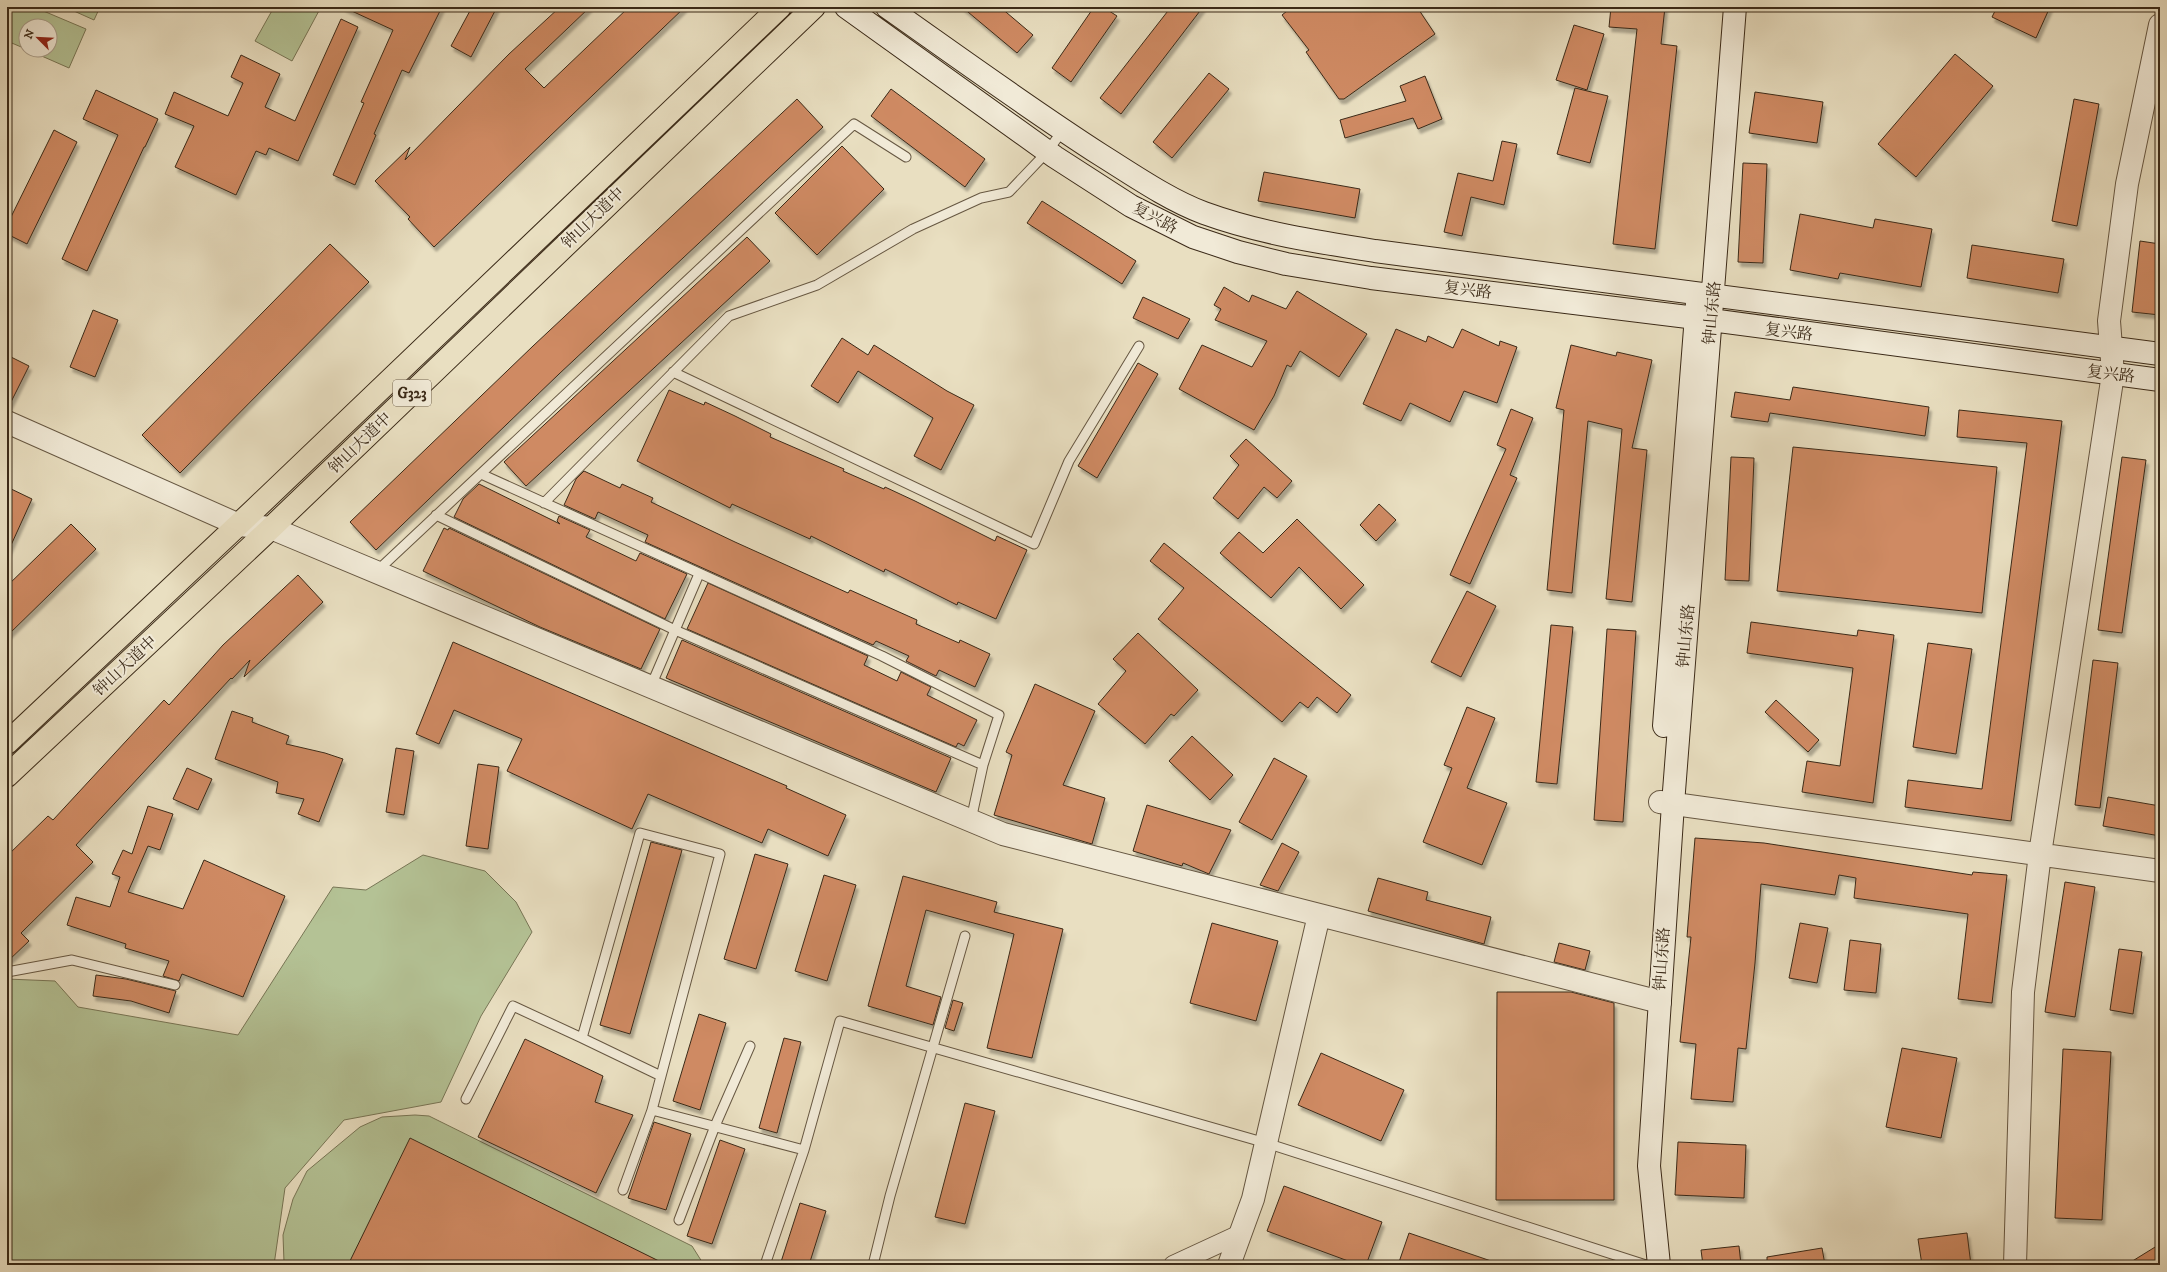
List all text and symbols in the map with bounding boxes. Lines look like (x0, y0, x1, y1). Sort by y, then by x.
north arrow (18, 18, 58, 58)
text: N (22, 27, 38, 41)
street label: 钟山大道中 (557, 183, 629, 253)
street label: 复兴路 (1129, 198, 1181, 238)
street label: 复兴路 (1443, 277, 1493, 303)
street label: 钟山东路 (1699, 280, 1725, 346)
street label: 复兴路 (1764, 319, 1814, 345)
street label: 复兴路 (2086, 361, 2136, 387)
road number: G323 (393, 380, 431, 406)
street label: 钟山大道中 (324, 408, 396, 478)
street label: 钟山东路 (1673, 603, 1699, 669)
street label: 钟山大道中 (89, 631, 161, 701)
street label: 钟山东路 (1650, 926, 1674, 992)

